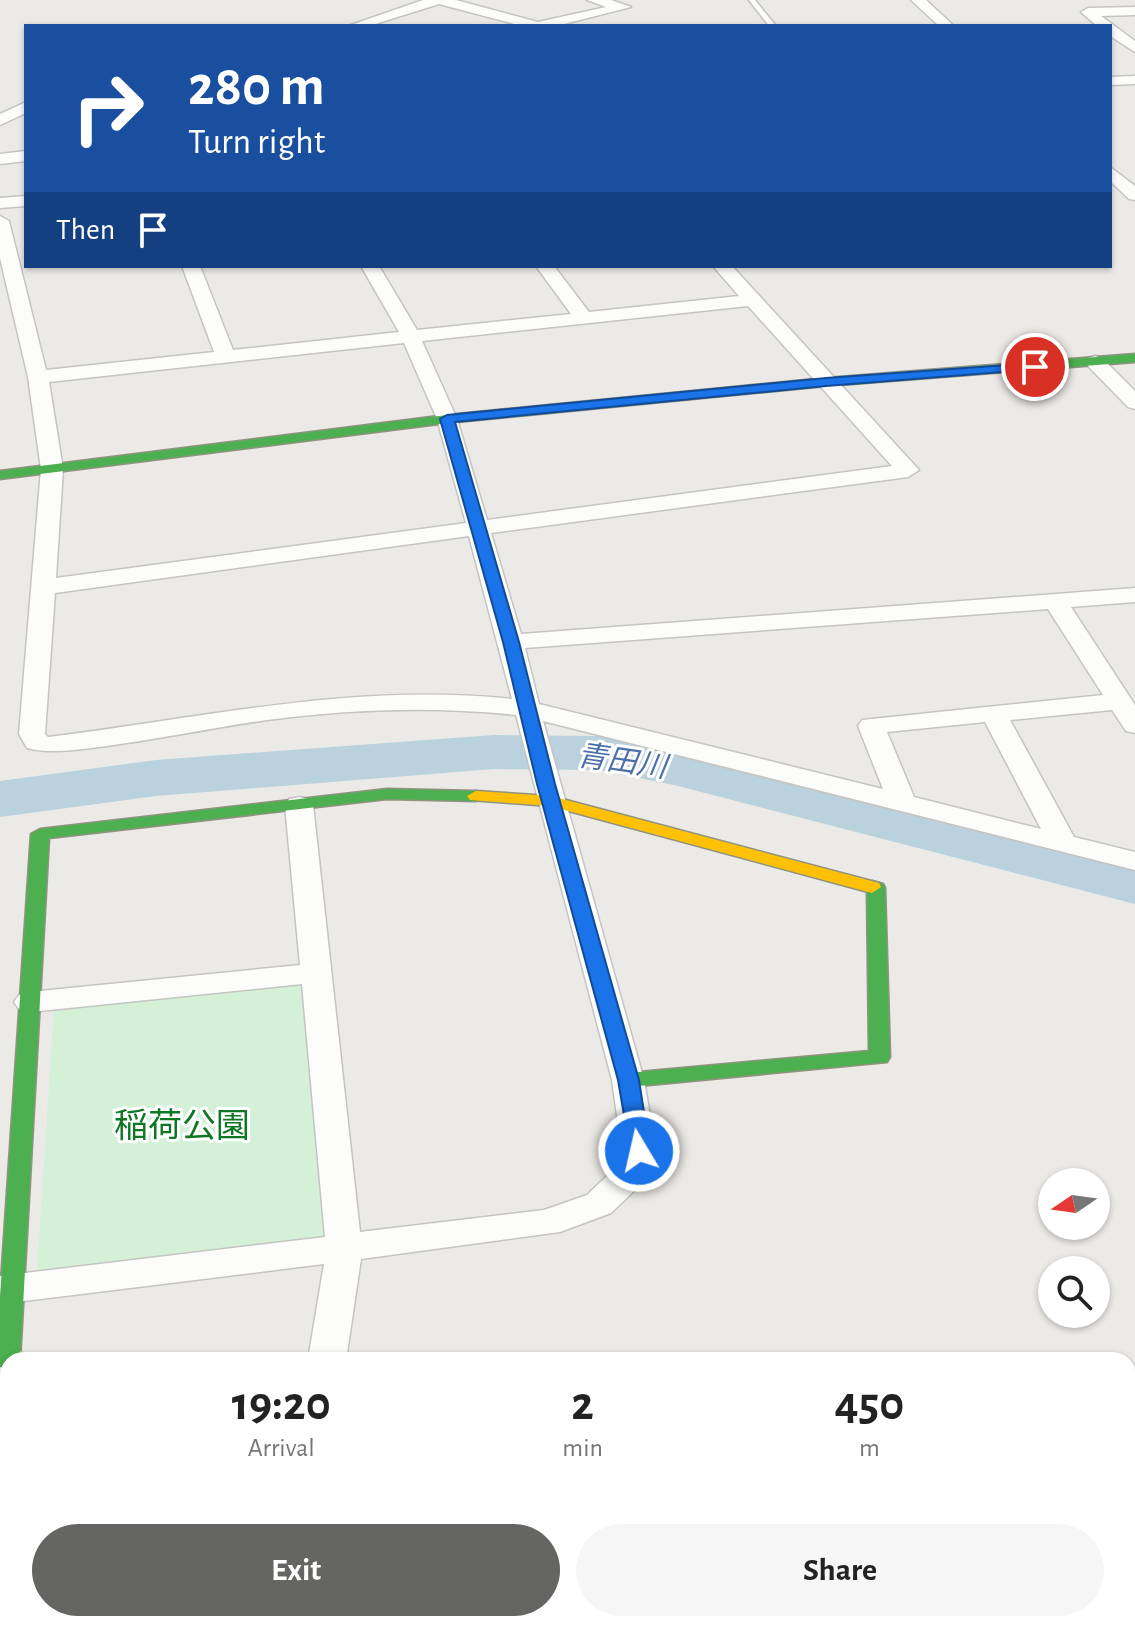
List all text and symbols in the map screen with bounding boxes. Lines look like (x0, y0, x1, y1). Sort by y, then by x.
icon: right (56, 56, 160, 160)
text: 280 m (188, 59, 325, 115)
text: Turn right (188, 124, 325, 160)
icon: arrive (131, 208, 175, 252)
text: Then (56, 215, 115, 245)
pin (1001, 333, 1069, 401)
icon: arrive (1013, 345, 1057, 389)
water label: 青田川 (575, 739, 672, 784)
park label: 稲荷公園 (114, 1108, 250, 1144)
position arrow (597, 1109, 681, 1193)
north arrow (1038, 1168, 1110, 1240)
map controls (1038, 1168, 1110, 1328)
button: search (1038, 1256, 1110, 1328)
text: 19:20 (232, 1381, 331, 1429)
text: 2 (571, 1381, 594, 1429)
text: 450 (834, 1381, 904, 1429)
text: Arrival (248, 1435, 315, 1461)
text: min (562, 1435, 603, 1461)
text: m (859, 1435, 880, 1461)
button: Exit (32, 1524, 560, 1616)
button: Share (576, 1524, 1104, 1616)

